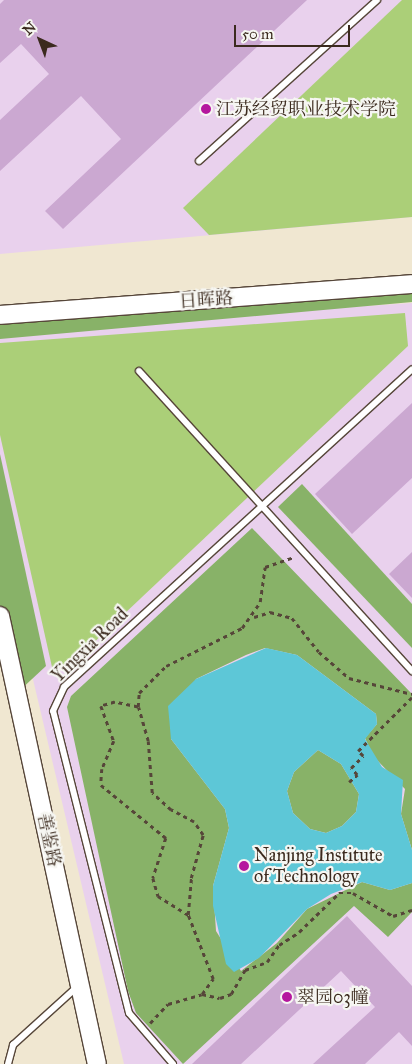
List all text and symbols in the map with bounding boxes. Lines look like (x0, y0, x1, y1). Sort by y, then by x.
north arrow (15, 15, 65, 65)
scale bar (237, 15, 353, 47)
text: N (19, 18, 40, 39)
text: 50 m (242, 25, 274, 43)
place label: 江苏经贸职业技术学院 (216, 98, 396, 120)
marker: 江苏经贸职业技术学院 (200, 103, 212, 115)
street label: 日晖路 (178, 287, 234, 313)
street label: Yingxia Road (47, 603, 133, 687)
street label: 善鉴路 (33, 811, 65, 869)
place label: Nanjing Institute of Technology (254, 845, 383, 888)
marker: Nanjing Institute of Technology (238, 860, 250, 872)
place label: 翠园03幢 (297, 986, 369, 1008)
marker: 翠园03幢 (281, 991, 293, 1003)

